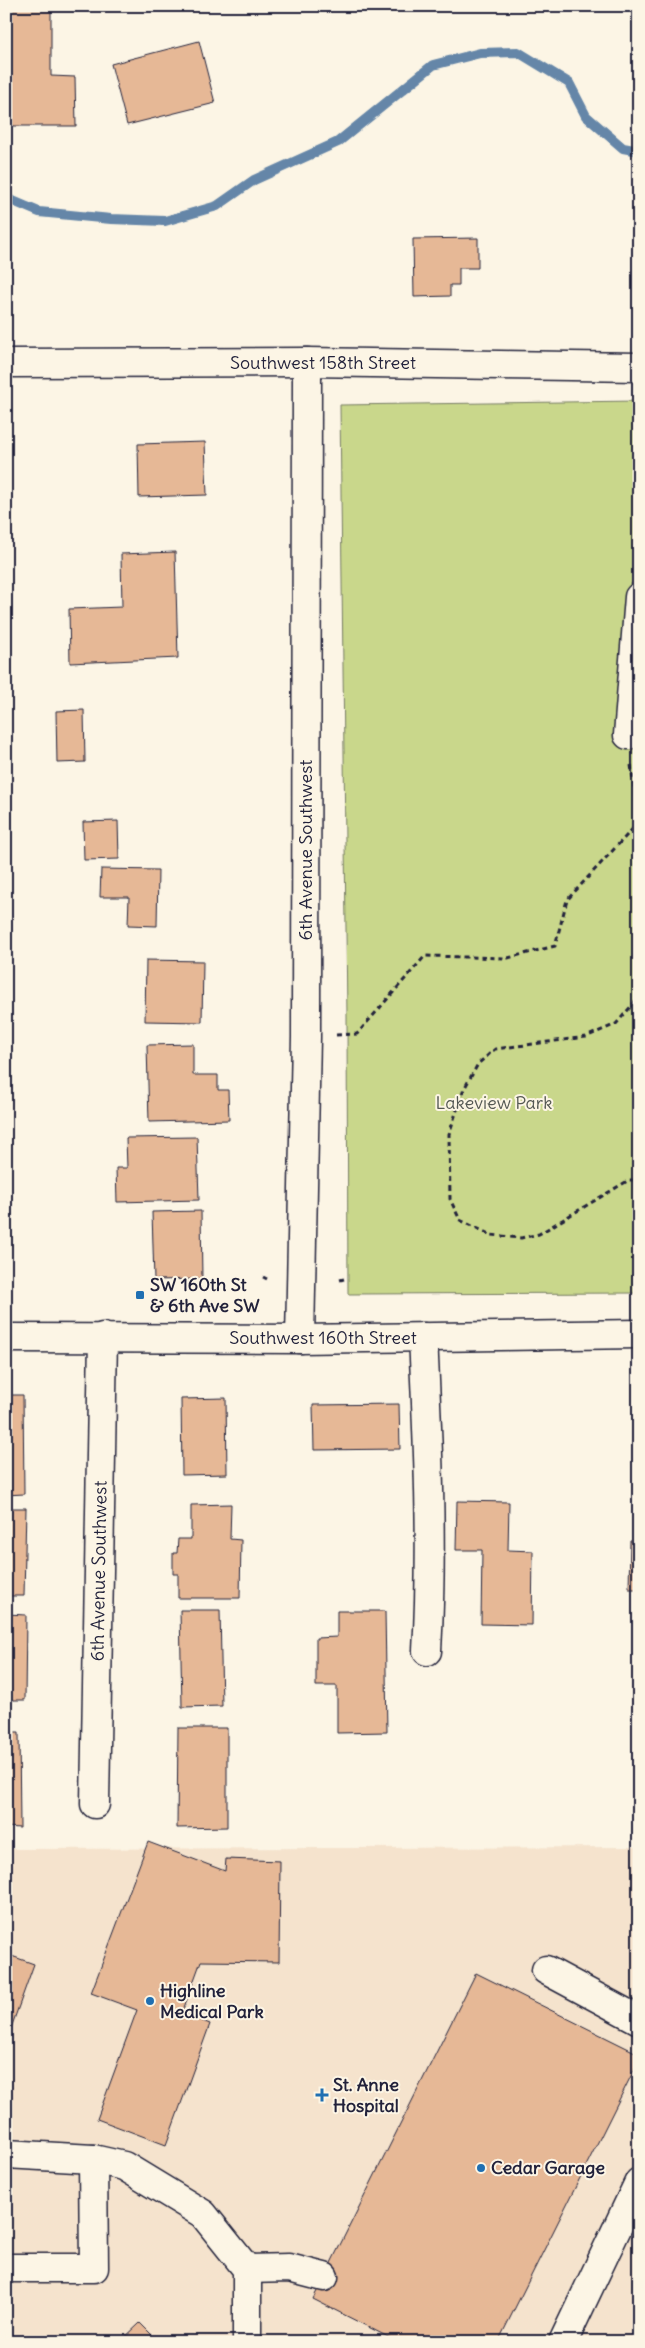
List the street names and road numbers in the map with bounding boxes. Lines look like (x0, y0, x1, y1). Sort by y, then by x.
street label: Southwest 158th Street (230, 351, 416, 374)
street label: 6th Avenue Southwest (294, 760, 317, 940)
street label: Southwest 160th Street (229, 1326, 417, 1349)
street label: 6th Avenue Southwest (85, 1480, 112, 1662)

